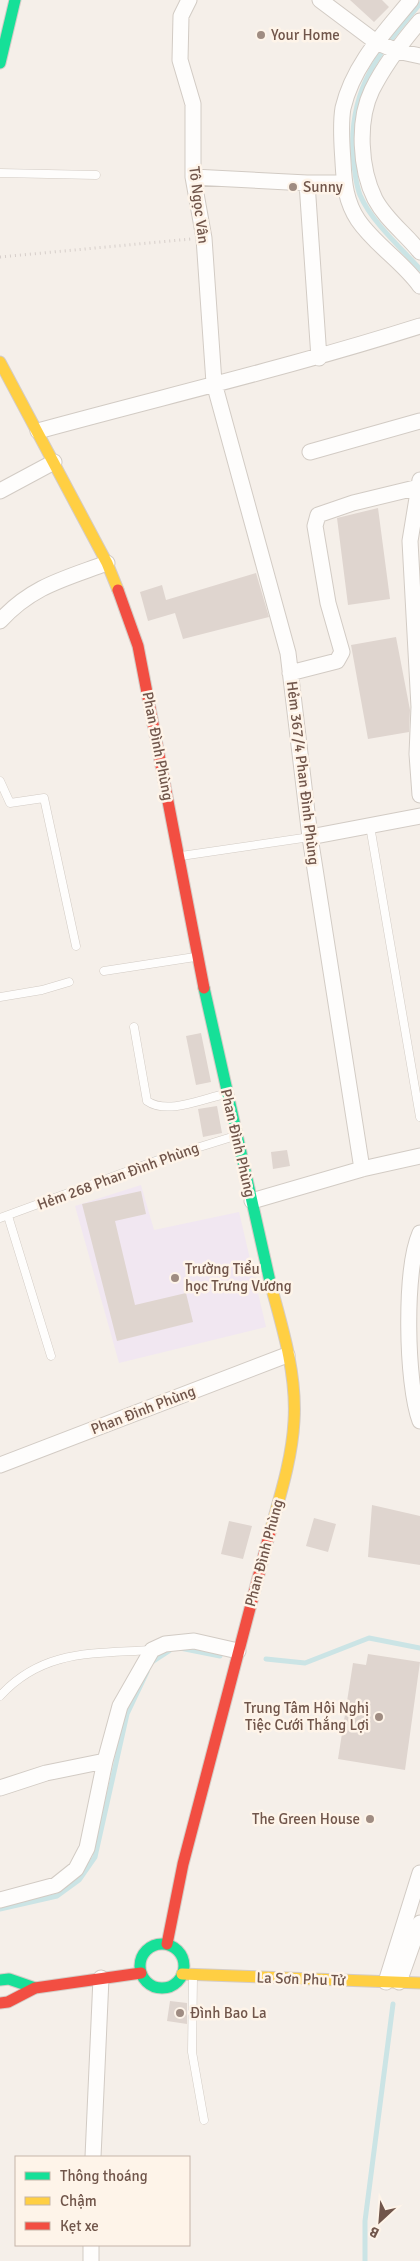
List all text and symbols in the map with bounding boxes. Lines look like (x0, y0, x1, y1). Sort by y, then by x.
place label: Your Home (271, 26, 340, 44)
marker: Your Home (255, 29, 267, 41)
street label: Tô Ngọc Vân (185, 165, 213, 245)
place label: Sunny (303, 178, 343, 196)
marker: Sunny (287, 181, 299, 193)
street label: Hẻm 367/4 Phan Đình Phùng (283, 680, 323, 866)
street label: Phan Đình Phùng (139, 690, 177, 802)
street label: Phan Đình Phùng (217, 1087, 259, 1199)
street label: Hẻm 268 Phan Đình Phùng (35, 1138, 201, 1214)
place label: Trường Tiểu học Trưng Vương (185, 1260, 292, 1295)
marker: Trường Tiểu học Trưng Vương (169, 1272, 181, 1284)
street label: Phan Đinh Phùng (88, 1382, 198, 1438)
street label: Phan Đình Phùng (241, 1497, 287, 1609)
place label: Trung Tâm Hội Nghị Tiệc Cưới Thắng Lợi (244, 1699, 369, 1734)
marker: Trung Tâm Hội Nghị Tiệc Cưới Thắng Lợi (373, 1711, 385, 1723)
place label: The Green House (252, 1810, 360, 1828)
marker: The Green House (364, 1813, 376, 1825)
street label: La Sơn Phu Tử (256, 1968, 346, 1990)
place label: Đình Bao La (190, 2004, 267, 2022)
marker: Đình Bao La (174, 2007, 186, 2019)
legend (15, 2156, 190, 2246)
text: Thông thoáng (60, 2167, 148, 2185)
text: Chậm (60, 2192, 97, 2210)
north arrow (355, 2196, 405, 2246)
text: Kẹt xe (60, 2217, 99, 2235)
text: B (367, 2223, 382, 2242)

